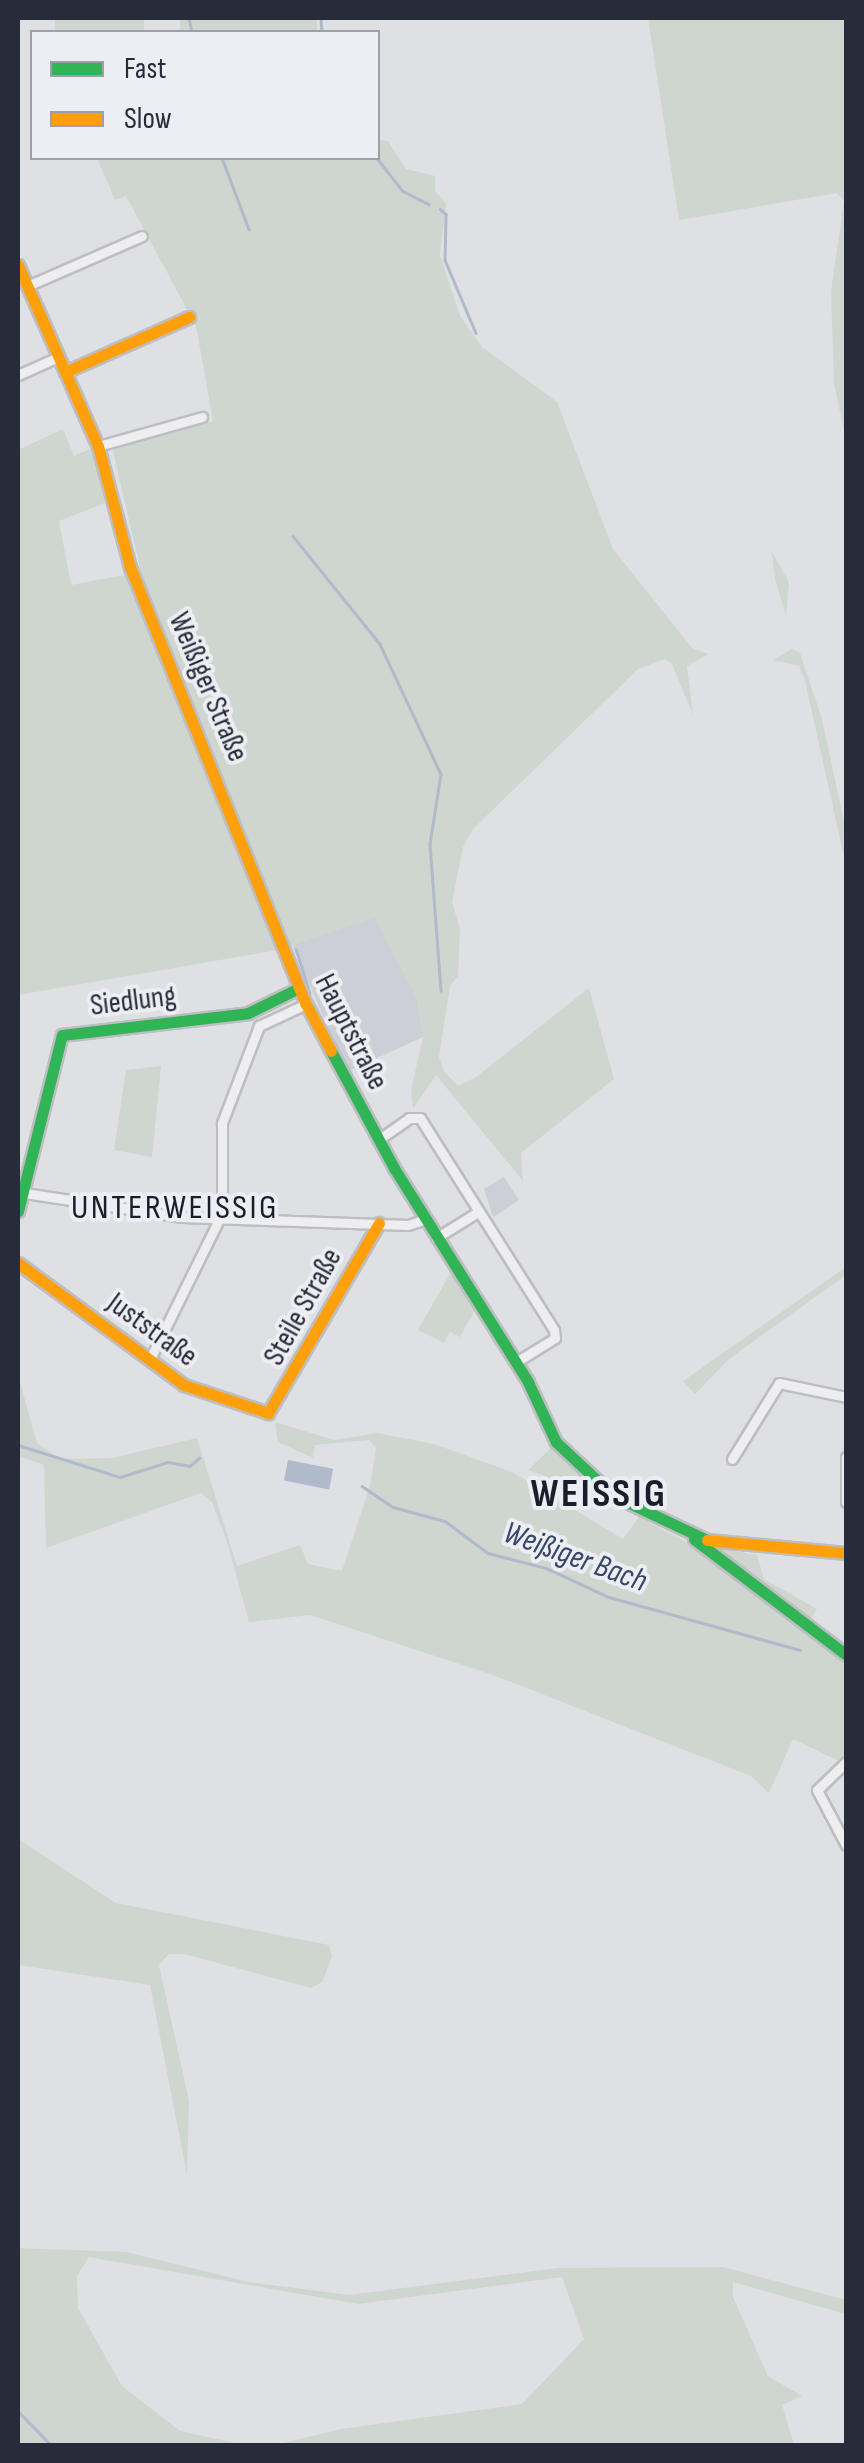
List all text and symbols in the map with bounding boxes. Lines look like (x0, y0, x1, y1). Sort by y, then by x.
legend (30, 30, 380, 160)
text: Fast (124, 51, 166, 87)
text: Slow (124, 101, 172, 137)
street label: Weißiger Straße (160, 607, 256, 767)
street label: Hauptstraße (307, 968, 395, 1096)
street label: Siedlung (88, 978, 178, 1024)
district label: UNTERWEISSIG (71, 1187, 279, 1229)
street label: Steile Straße (256, 1242, 350, 1372)
street label: Juststraße (100, 1285, 204, 1375)
district label: WEISSIG (531, 1470, 667, 1518)
water label: Weißiger Bach (498, 1514, 652, 1602)

